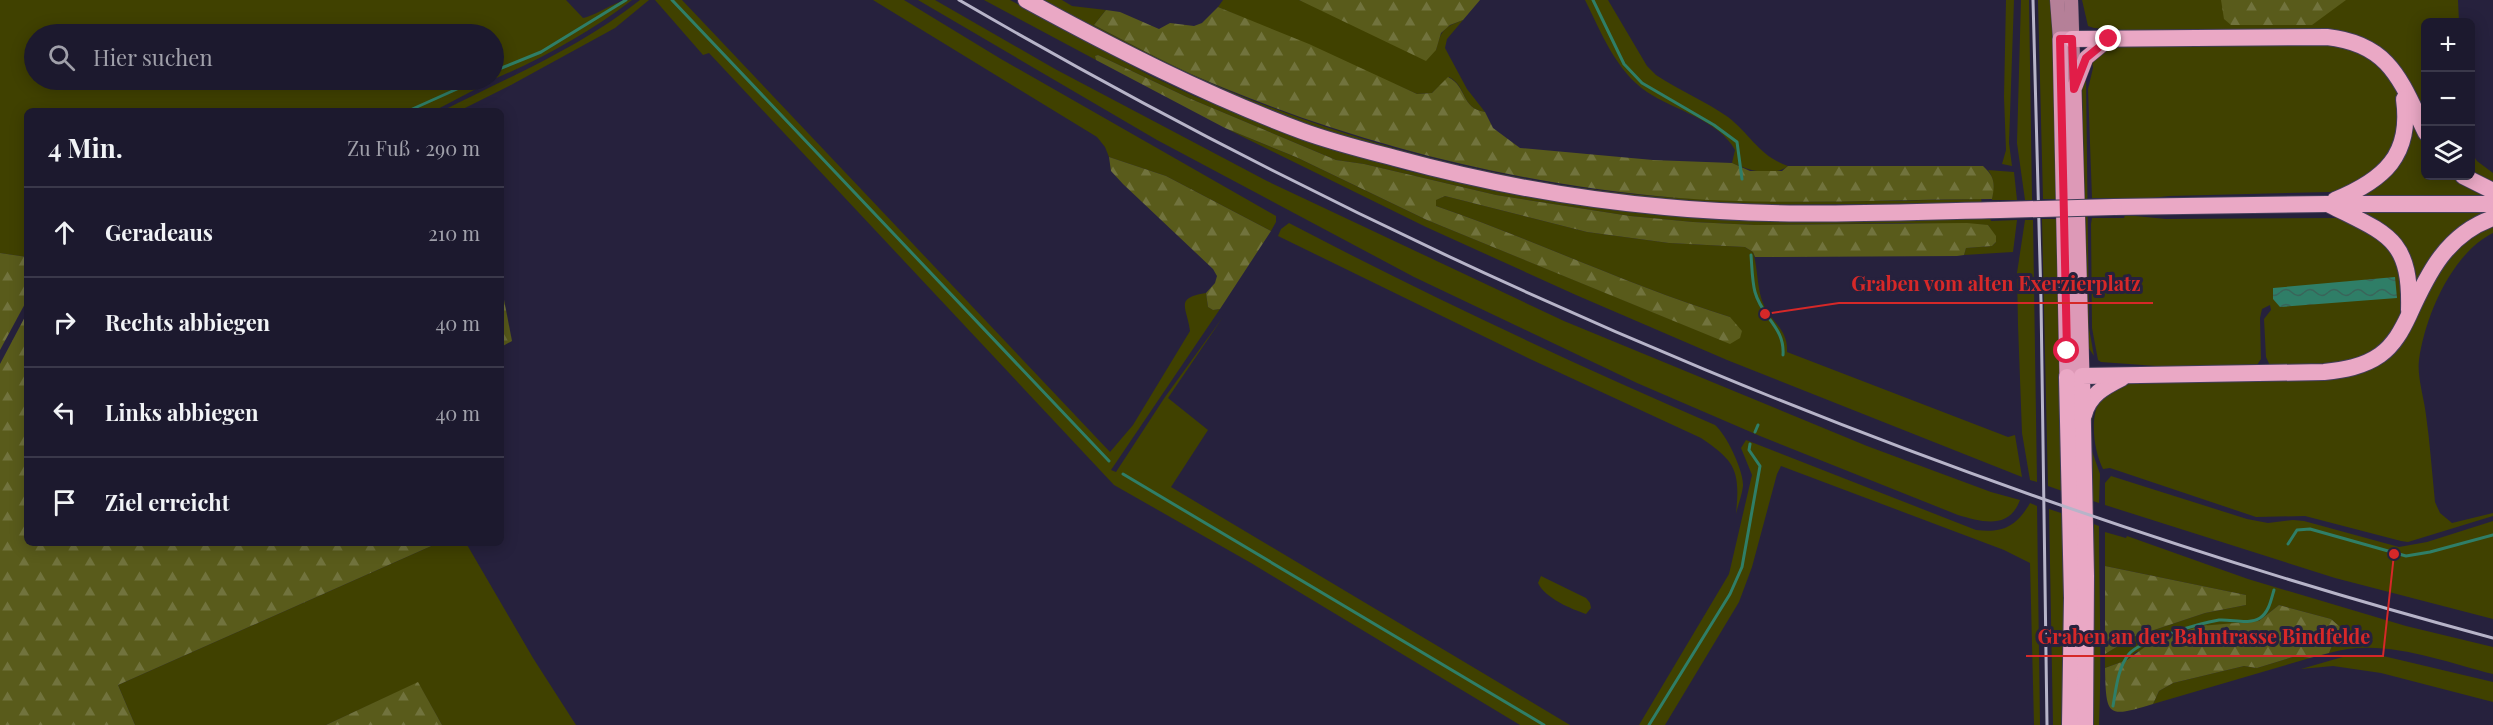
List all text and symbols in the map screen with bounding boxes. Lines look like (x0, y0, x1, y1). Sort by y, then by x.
map controls (2421, 18, 2475, 180)
button: + (2421, 18, 2475, 72)
search box (24, 24, 504, 90)
route end (2095, 25, 2121, 51)
icon: search (45, 41, 78, 74)
text: Hier suchen (93, 42, 213, 72)
button: − (2421, 72, 2475, 126)
button: layers (2421, 126, 2475, 180)
text: 4 Min. (48, 130, 123, 165)
text: Zu Fuß · 290 m (347, 134, 480, 161)
icon: ahead (48, 216, 81, 249)
text: Geradeaus (105, 217, 213, 247)
text: 210 m (428, 219, 480, 246)
callout: Graben vom alten Exerzierplatz (1839, 265, 2153, 303)
text: Graben vom alten Exerzierplatz (1851, 269, 2141, 296)
icon: right (48, 306, 81, 339)
text: Rechts abbiegen (105, 307, 270, 337)
text: 40 m (435, 309, 480, 336)
route start (2053, 337, 2079, 363)
icon: left (48, 396, 81, 429)
text: Links abbiegen (105, 397, 259, 427)
text: 40 m (435, 399, 480, 426)
icon: arrive (48, 486, 81, 519)
text: Ziel erreicht (105, 487, 229, 517)
callout: Graben an der Bahntrasse Bindfelde (2026, 618, 2383, 656)
text: Graben an der Bahntrasse Bindfelde (2038, 622, 2370, 649)

